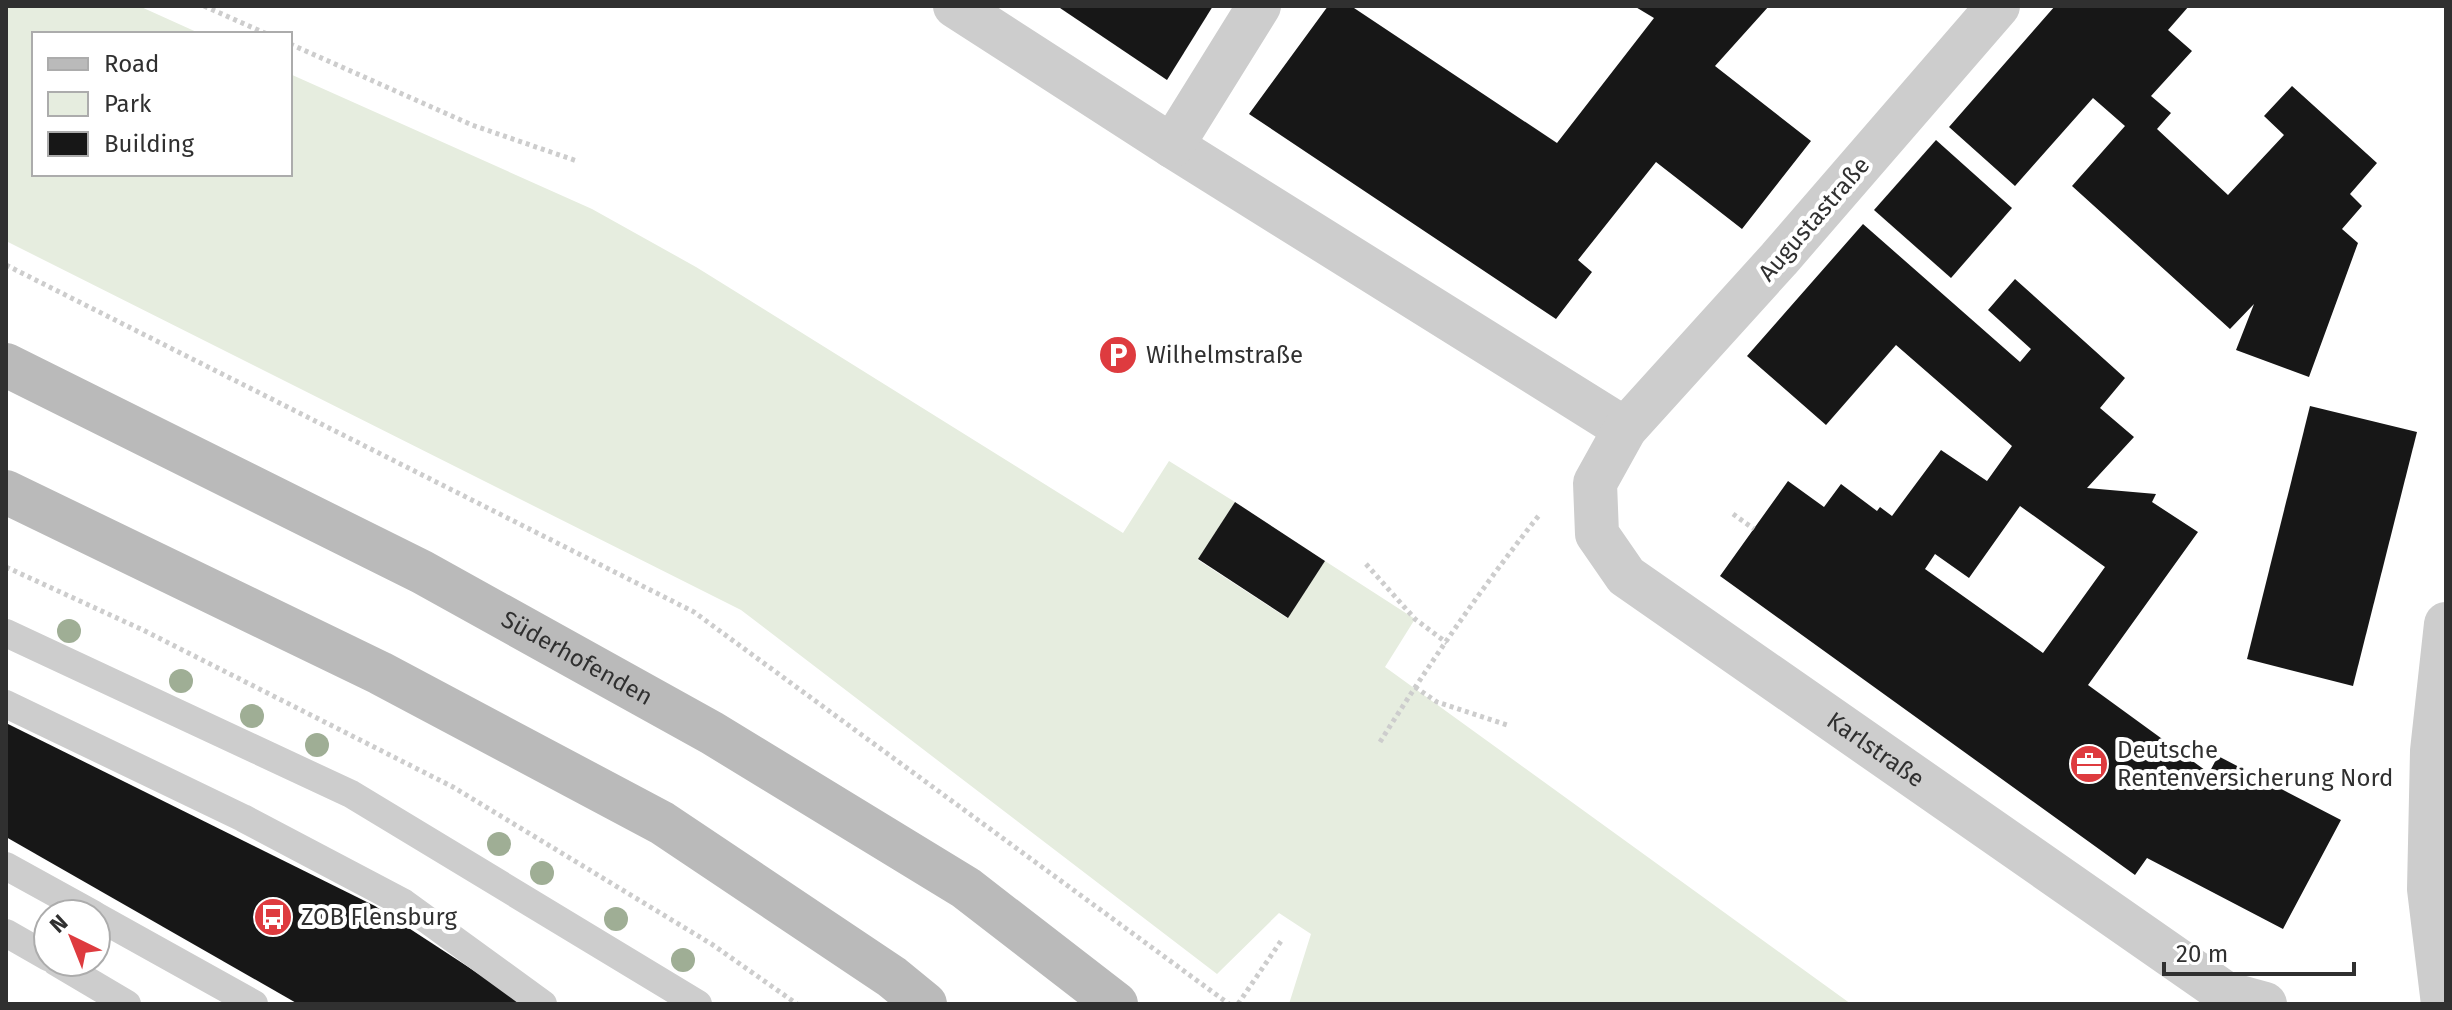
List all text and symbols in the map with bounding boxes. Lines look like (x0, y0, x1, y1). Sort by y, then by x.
legend (32, 32, 292, 176)
text: Road (104, 50, 159, 78)
text: Park (104, 90, 152, 118)
text: Building (104, 130, 194, 158)
street label: Augustastraße (1753, 151, 1875, 287)
parking icon: Wilhelmstraße (1097, 334, 1139, 376)
place label: Wilhelmstraße (1146, 341, 1303, 369)
street label: Süderhofenden (497, 605, 657, 711)
street label: Karlstraße (1822, 706, 1930, 793)
place label: Deutsche Rentenversicherung Nord (2117, 736, 2393, 792)
office icon: Deutsche Rentenversicherung Nord (2068, 743, 2110, 785)
bus stop icon: ZOB Flensburg (252, 896, 294, 938)
north arrow (32, 898, 112, 978)
place label: ZOB Flensburg (301, 903, 457, 931)
text: N (44, 909, 73, 939)
scale bar (2164, 926, 2354, 976)
text: 20 m (2176, 940, 2228, 968)

